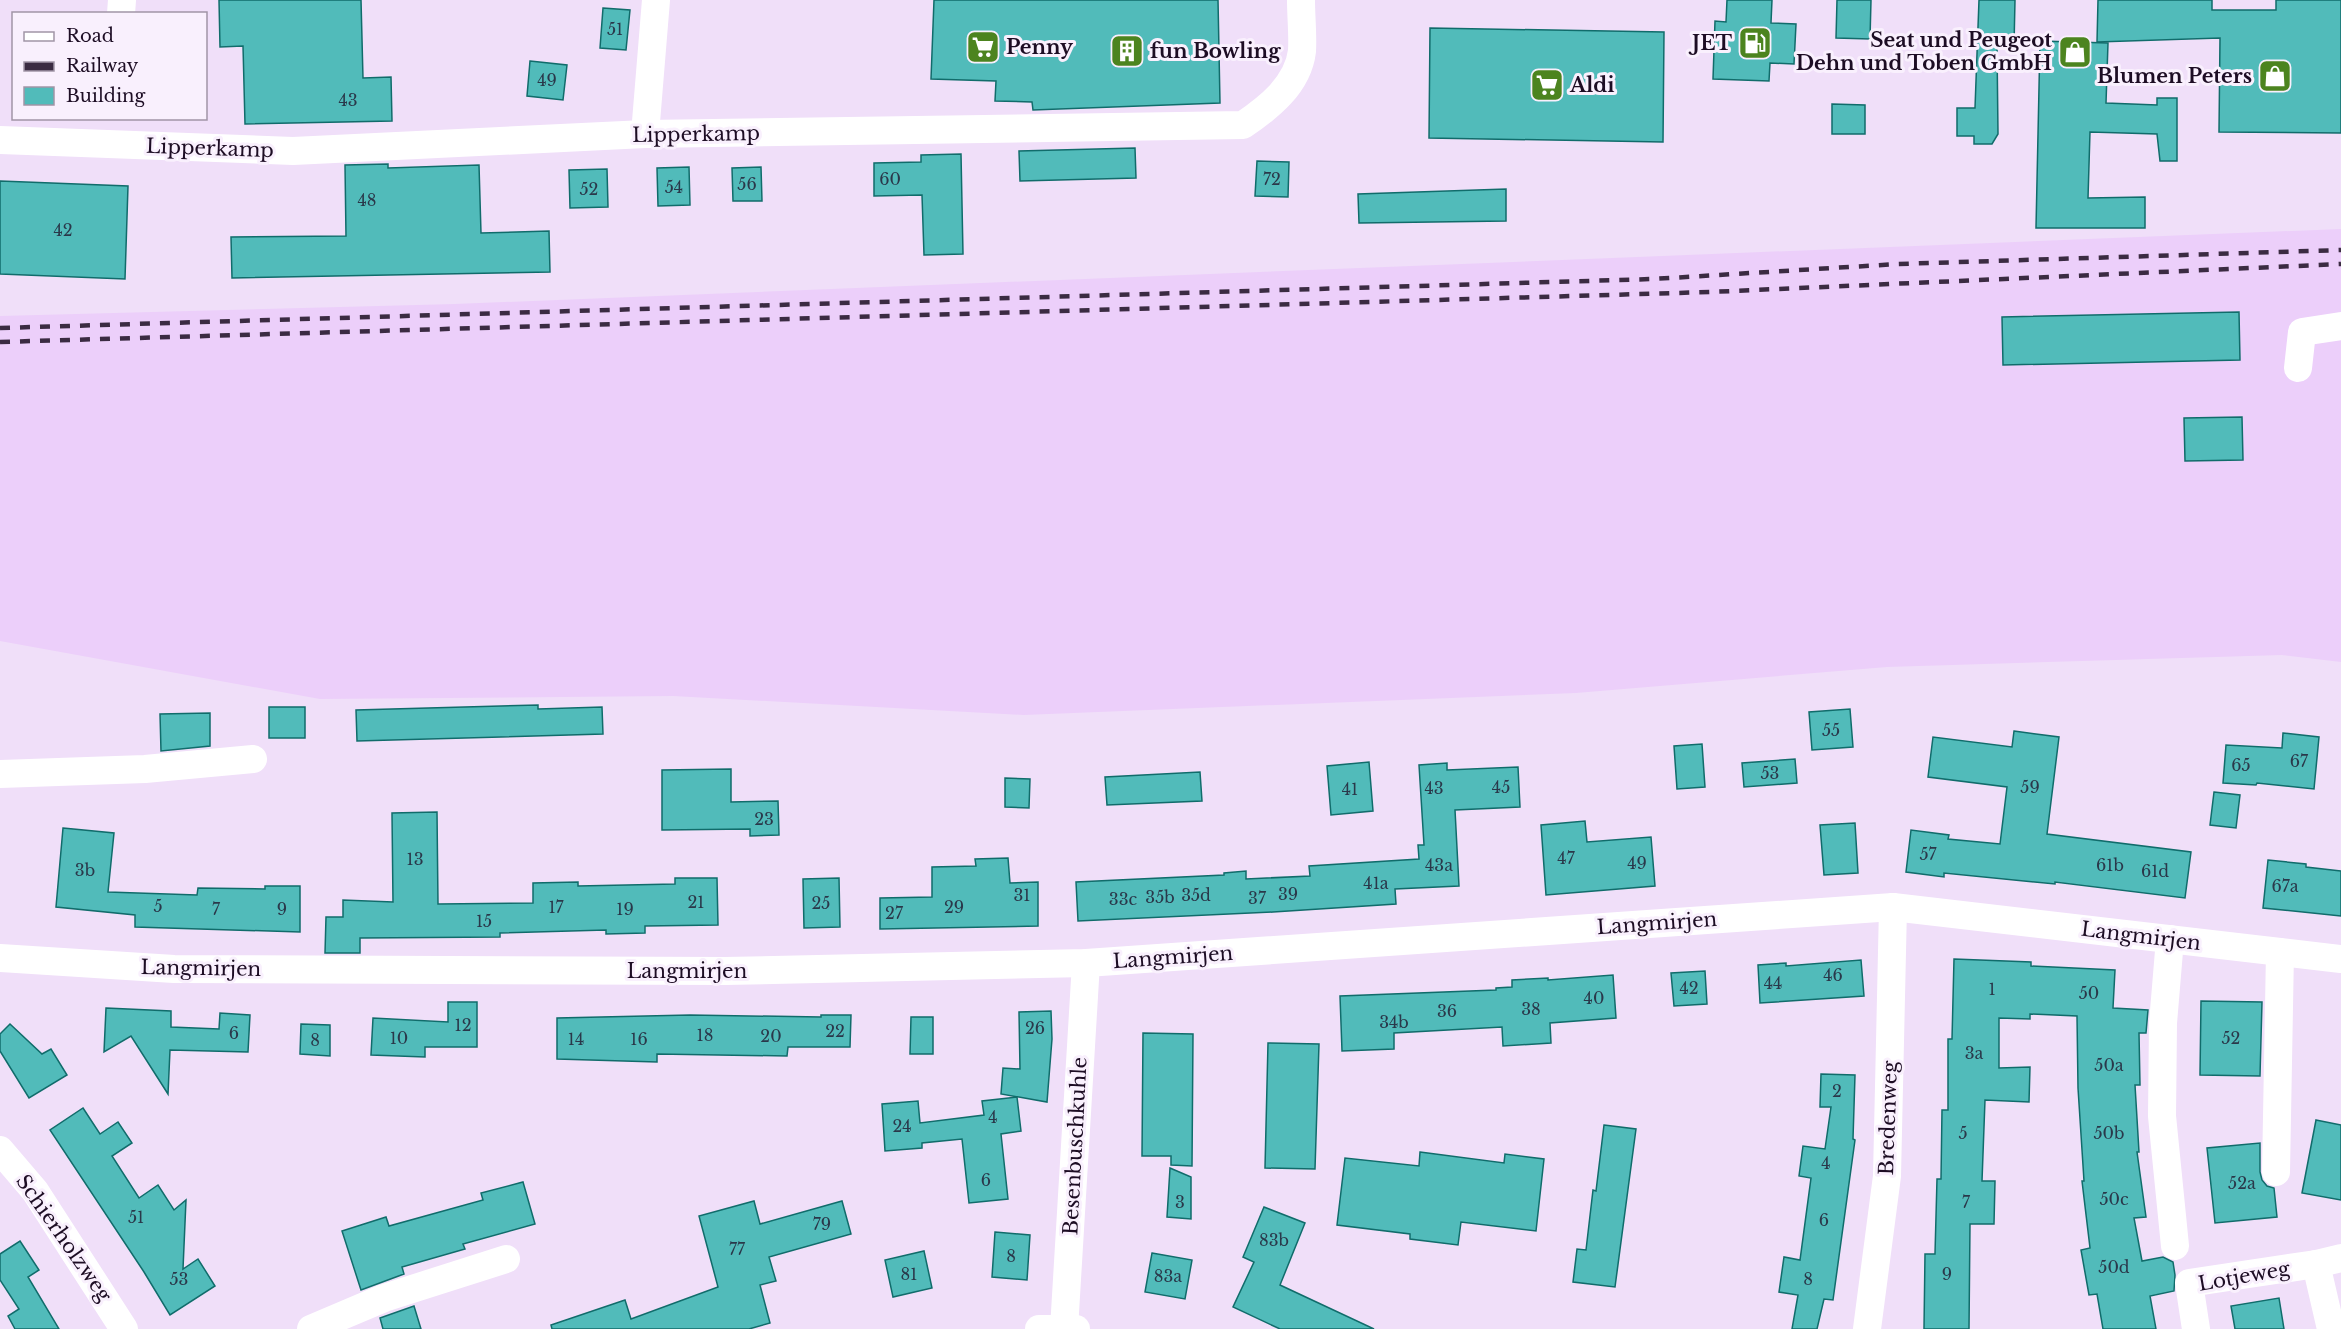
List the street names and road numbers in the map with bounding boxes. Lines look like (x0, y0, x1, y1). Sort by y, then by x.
street label: Lipperkamp (632, 121, 760, 147)
street label: Lipperkamp (146, 134, 274, 162)
street label: Langmirjen (1596, 907, 1718, 939)
street label: Langmirjen (2080, 917, 2202, 955)
street label: Langmirjen (1112, 941, 1234, 973)
street label: Langmirjen (141, 955, 262, 981)
street label: Langmirjen (627, 959, 747, 983)
street label: Besenbuschkuhle (1058, 1056, 1092, 1236)
street label: Bredenweg (1874, 1059, 1902, 1176)
street label: Schierholzweg (11, 1170, 117, 1307)
street label: Lotjeweg (2196, 1256, 2293, 1296)

